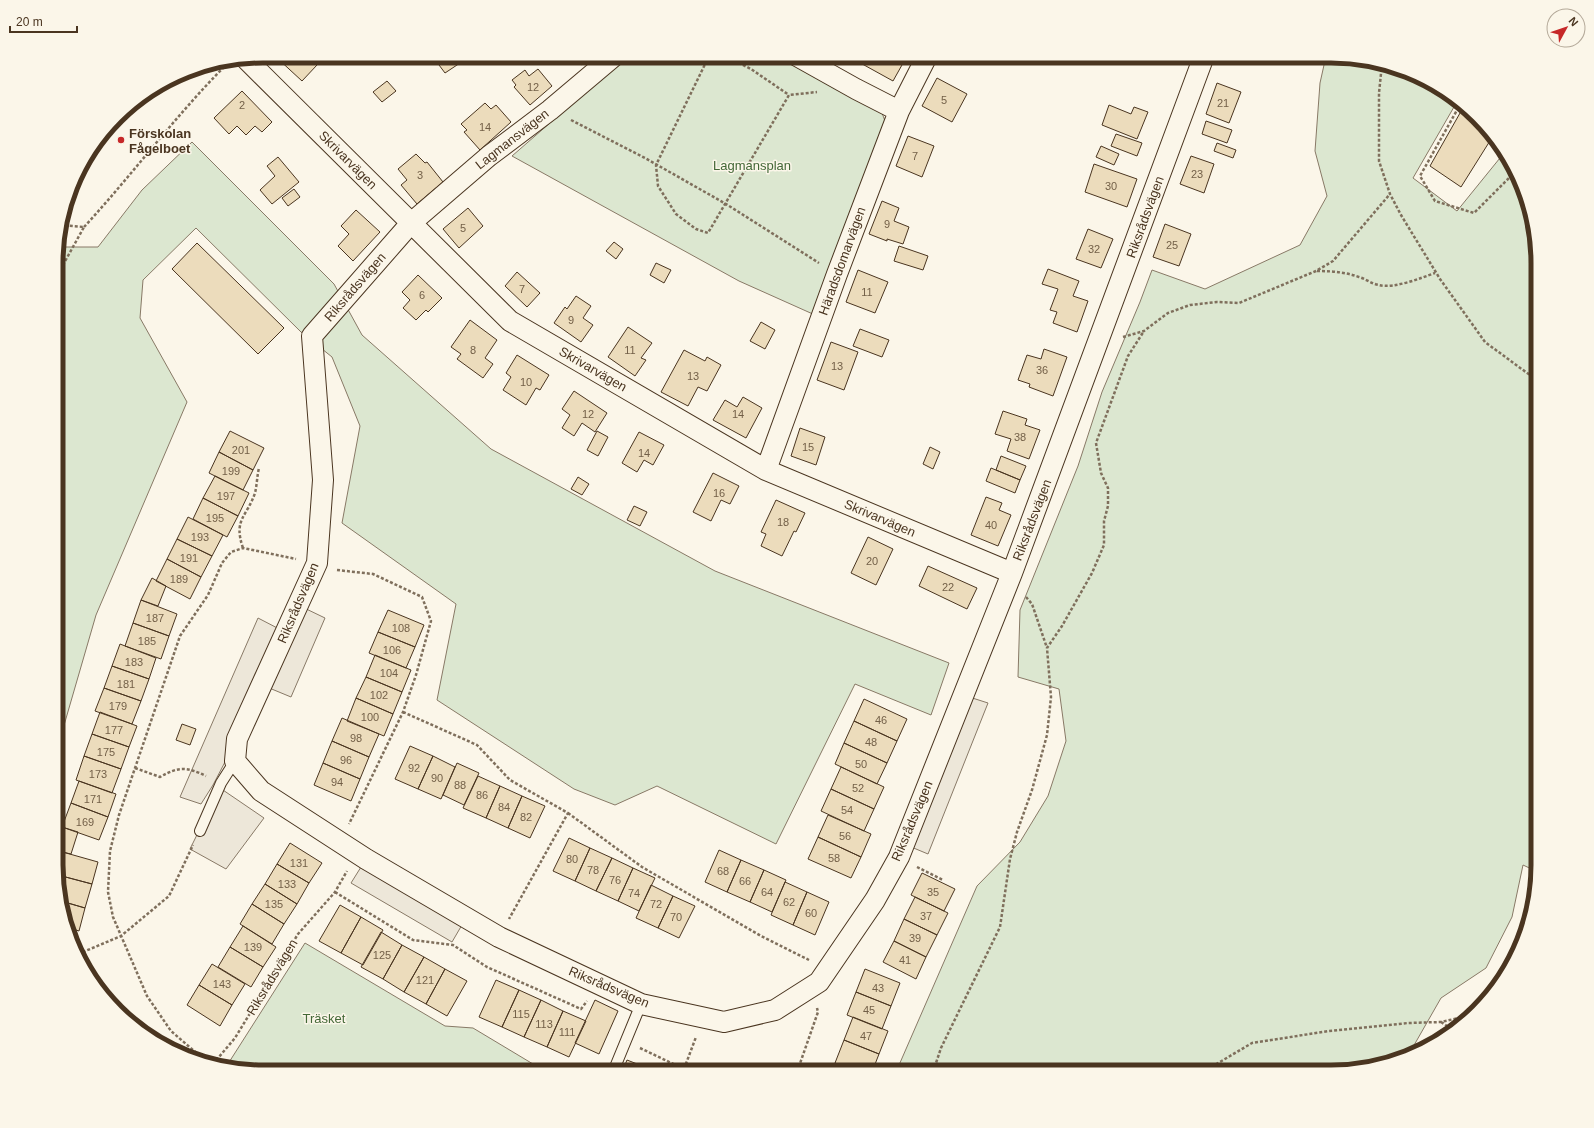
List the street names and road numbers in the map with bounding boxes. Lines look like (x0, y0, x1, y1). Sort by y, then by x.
street label: Lagmansvägen (472, 106, 552, 172)
street label: Skrivarvägen (316, 128, 380, 192)
street label: Riksrådsvägen (1123, 174, 1167, 260)
street label: Häradsdomarvägen (815, 205, 869, 317)
street label: Riksrådsvägen (321, 250, 389, 324)
street label: Skrivarvägen (556, 344, 630, 394)
street label: Riksrådsvägen (1010, 477, 1054, 563)
street label: Skrivarvägen (842, 496, 918, 540)
street label: Riksrådsvägen (274, 560, 322, 646)
street label: Riksrådsvägen (888, 778, 936, 864)
street label: Riksrådsvägen (243, 936, 301, 1018)
street label: Riksrådsvägen (566, 963, 652, 1011)

